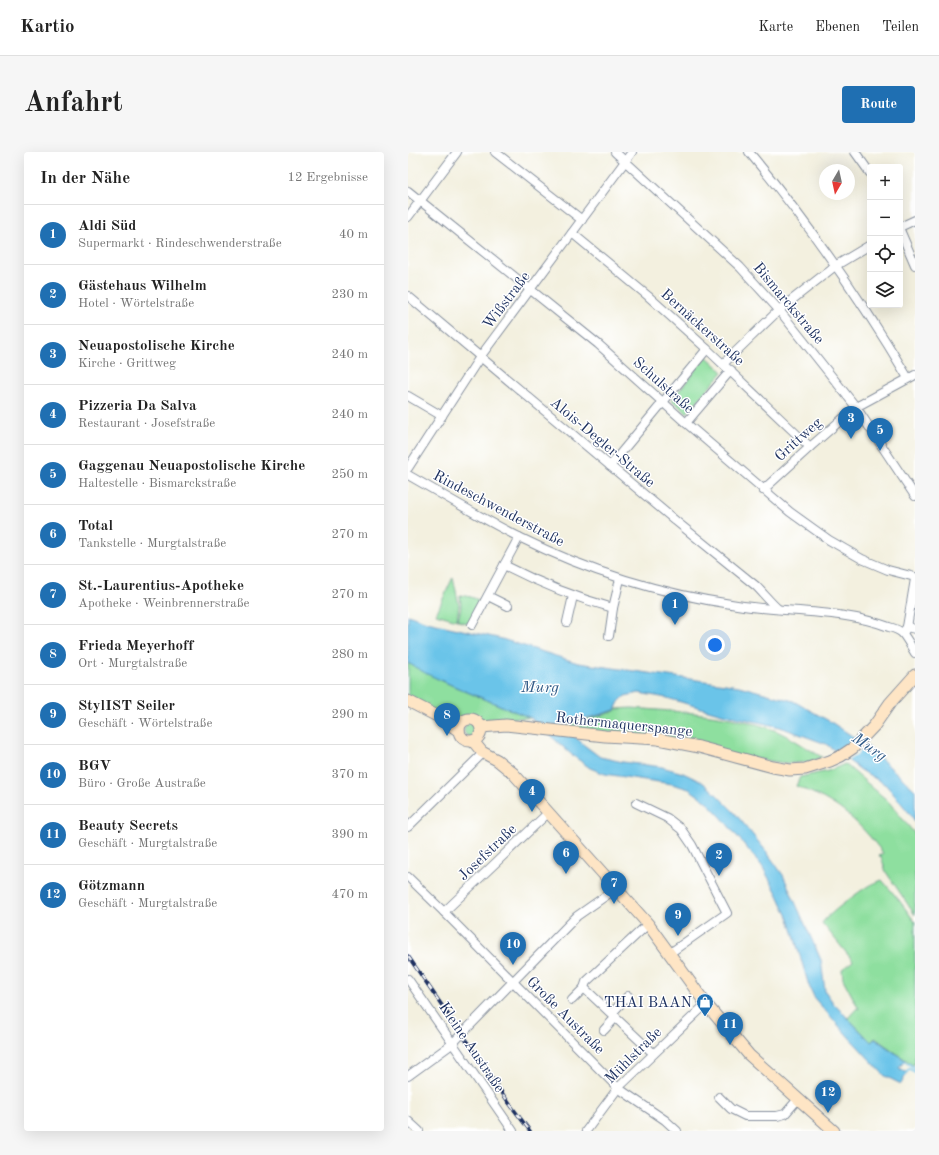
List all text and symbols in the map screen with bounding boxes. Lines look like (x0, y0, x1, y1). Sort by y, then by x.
text: Kartio (20, 18, 75, 37)
text: Karte (759, 20, 793, 34)
text: Ebenen (815, 20, 860, 34)
text: Teilen (882, 20, 919, 34)
button: Route (842, 86, 915, 123)
text: Anfahrt (24, 90, 123, 118)
north arrow (819, 164, 855, 200)
map controls (867, 164, 903, 308)
button: + (867, 164, 903, 200)
text: In der Nähe (40, 170, 130, 187)
text: 12 Ergebnisse (288, 171, 368, 184)
button: − (867, 200, 903, 236)
text: Aldi Süd (78, 219, 136, 234)
text: 1 (49, 228, 57, 241)
text: 40 m (339, 228, 368, 241)
button: locate (867, 236, 903, 272)
text: Supermarkt · Rindeschwenderstraße (78, 237, 282, 250)
street label: Bismarckstraße (750, 261, 826, 347)
street label: Wißstraße (481, 269, 534, 332)
button: layers (867, 272, 903, 308)
text: Gästehaus Wilhelm (78, 279, 207, 294)
street label: Bernäckerstraße (657, 287, 747, 369)
text: 2 (49, 288, 57, 301)
text: 230 m (331, 288, 368, 301)
text: Hotel · Wörtelstraße (78, 297, 194, 310)
text: Neuapostolische Kirche (78, 339, 235, 354)
text: 3 (49, 348, 57, 361)
text: 240 m (331, 348, 368, 361)
street label: Schulstraße (630, 355, 696, 417)
text: Kirche · Grittweg (78, 357, 176, 370)
street label: Alois-Degler-Straße (547, 395, 657, 491)
text: Pizzeria Da Salva (78, 399, 197, 414)
pin: 3 (838, 406, 864, 439)
text: 4 (49, 408, 57, 421)
text: 240 m (331, 408, 368, 421)
street label: Grittweg (773, 415, 825, 465)
text: Restaurant · Josefstraße (78, 417, 215, 430)
pin: 5 (867, 418, 893, 451)
text: Gaggenau Neuapostolische Kirche (78, 459, 305, 474)
text: 5 (49, 468, 57, 481)
text: 250 m (331, 468, 368, 481)
street label: Rindeschwenderstraße (430, 468, 566, 550)
text: Haltestelle · Bismarckstraße (78, 477, 236, 490)
text: Total (78, 519, 113, 534)
text: 6 (49, 528, 57, 541)
text: 270 m (331, 528, 368, 541)
text: Tankstelle · Murgtalstraße (78, 537, 226, 550)
text: St.-Laurentius-Apotheke (78, 579, 244, 594)
text: 7 (49, 588, 57, 601)
text: 270 m (331, 588, 368, 601)
pin: 1 (662, 592, 688, 625)
text: Apotheke · Weinbrennerstraße (78, 597, 250, 610)
your location (705, 635, 725, 655)
text: Frieda Meyerhoff (78, 639, 194, 654)
text: 8 (49, 648, 57, 661)
text: 280 m (331, 648, 368, 661)
text: Ort · Murgtalstraße (78, 657, 187, 670)
water label: Murg (520, 680, 559, 696)
text: StylIST Seiler (78, 699, 175, 714)
pin: 8 (434, 703, 460, 736)
text: 9 (49, 708, 57, 721)
text: 290 m (331, 708, 368, 721)
street label: Rothermaquerspange (555, 711, 693, 740)
text: Geschäft · Wörtelstraße (78, 717, 212, 730)
water label: Murg (848, 730, 889, 765)
text: BGV (78, 759, 111, 774)
text: 10 (45, 768, 61, 781)
text: 370 m (331, 768, 368, 781)
text: Büro · Große Austraße (78, 777, 206, 790)
pin: 4 (519, 779, 545, 812)
text: Beauty Secrets (78, 819, 178, 834)
street label: Josefstraße (456, 822, 520, 884)
text: 11 (45, 828, 61, 841)
text: 390 m (331, 828, 368, 841)
text: Geschäft · Murgtalstraße (78, 837, 217, 850)
pin: 6 (553, 841, 579, 874)
pin: 2 (706, 843, 732, 876)
pin: 7 (601, 871, 627, 904)
text: Götzmann (78, 879, 145, 894)
text: 12 (45, 888, 61, 901)
text: 470 m (331, 888, 368, 901)
text: Geschäft · Murgtalstraße (78, 897, 217, 910)
pin: 9 (665, 903, 691, 936)
pin: 10 (500, 932, 526, 965)
street label: Große Austraße (523, 974, 607, 1058)
shop icon: THAI BAAN (695, 992, 715, 1017)
place label: THAI BAAN (604, 996, 692, 1011)
street label: Kleine Austraße (435, 1000, 506, 1096)
pin: 11 (717, 1012, 743, 1045)
street label: Mühlstraße (603, 1025, 665, 1087)
pin: 12 (815, 1080, 841, 1113)

